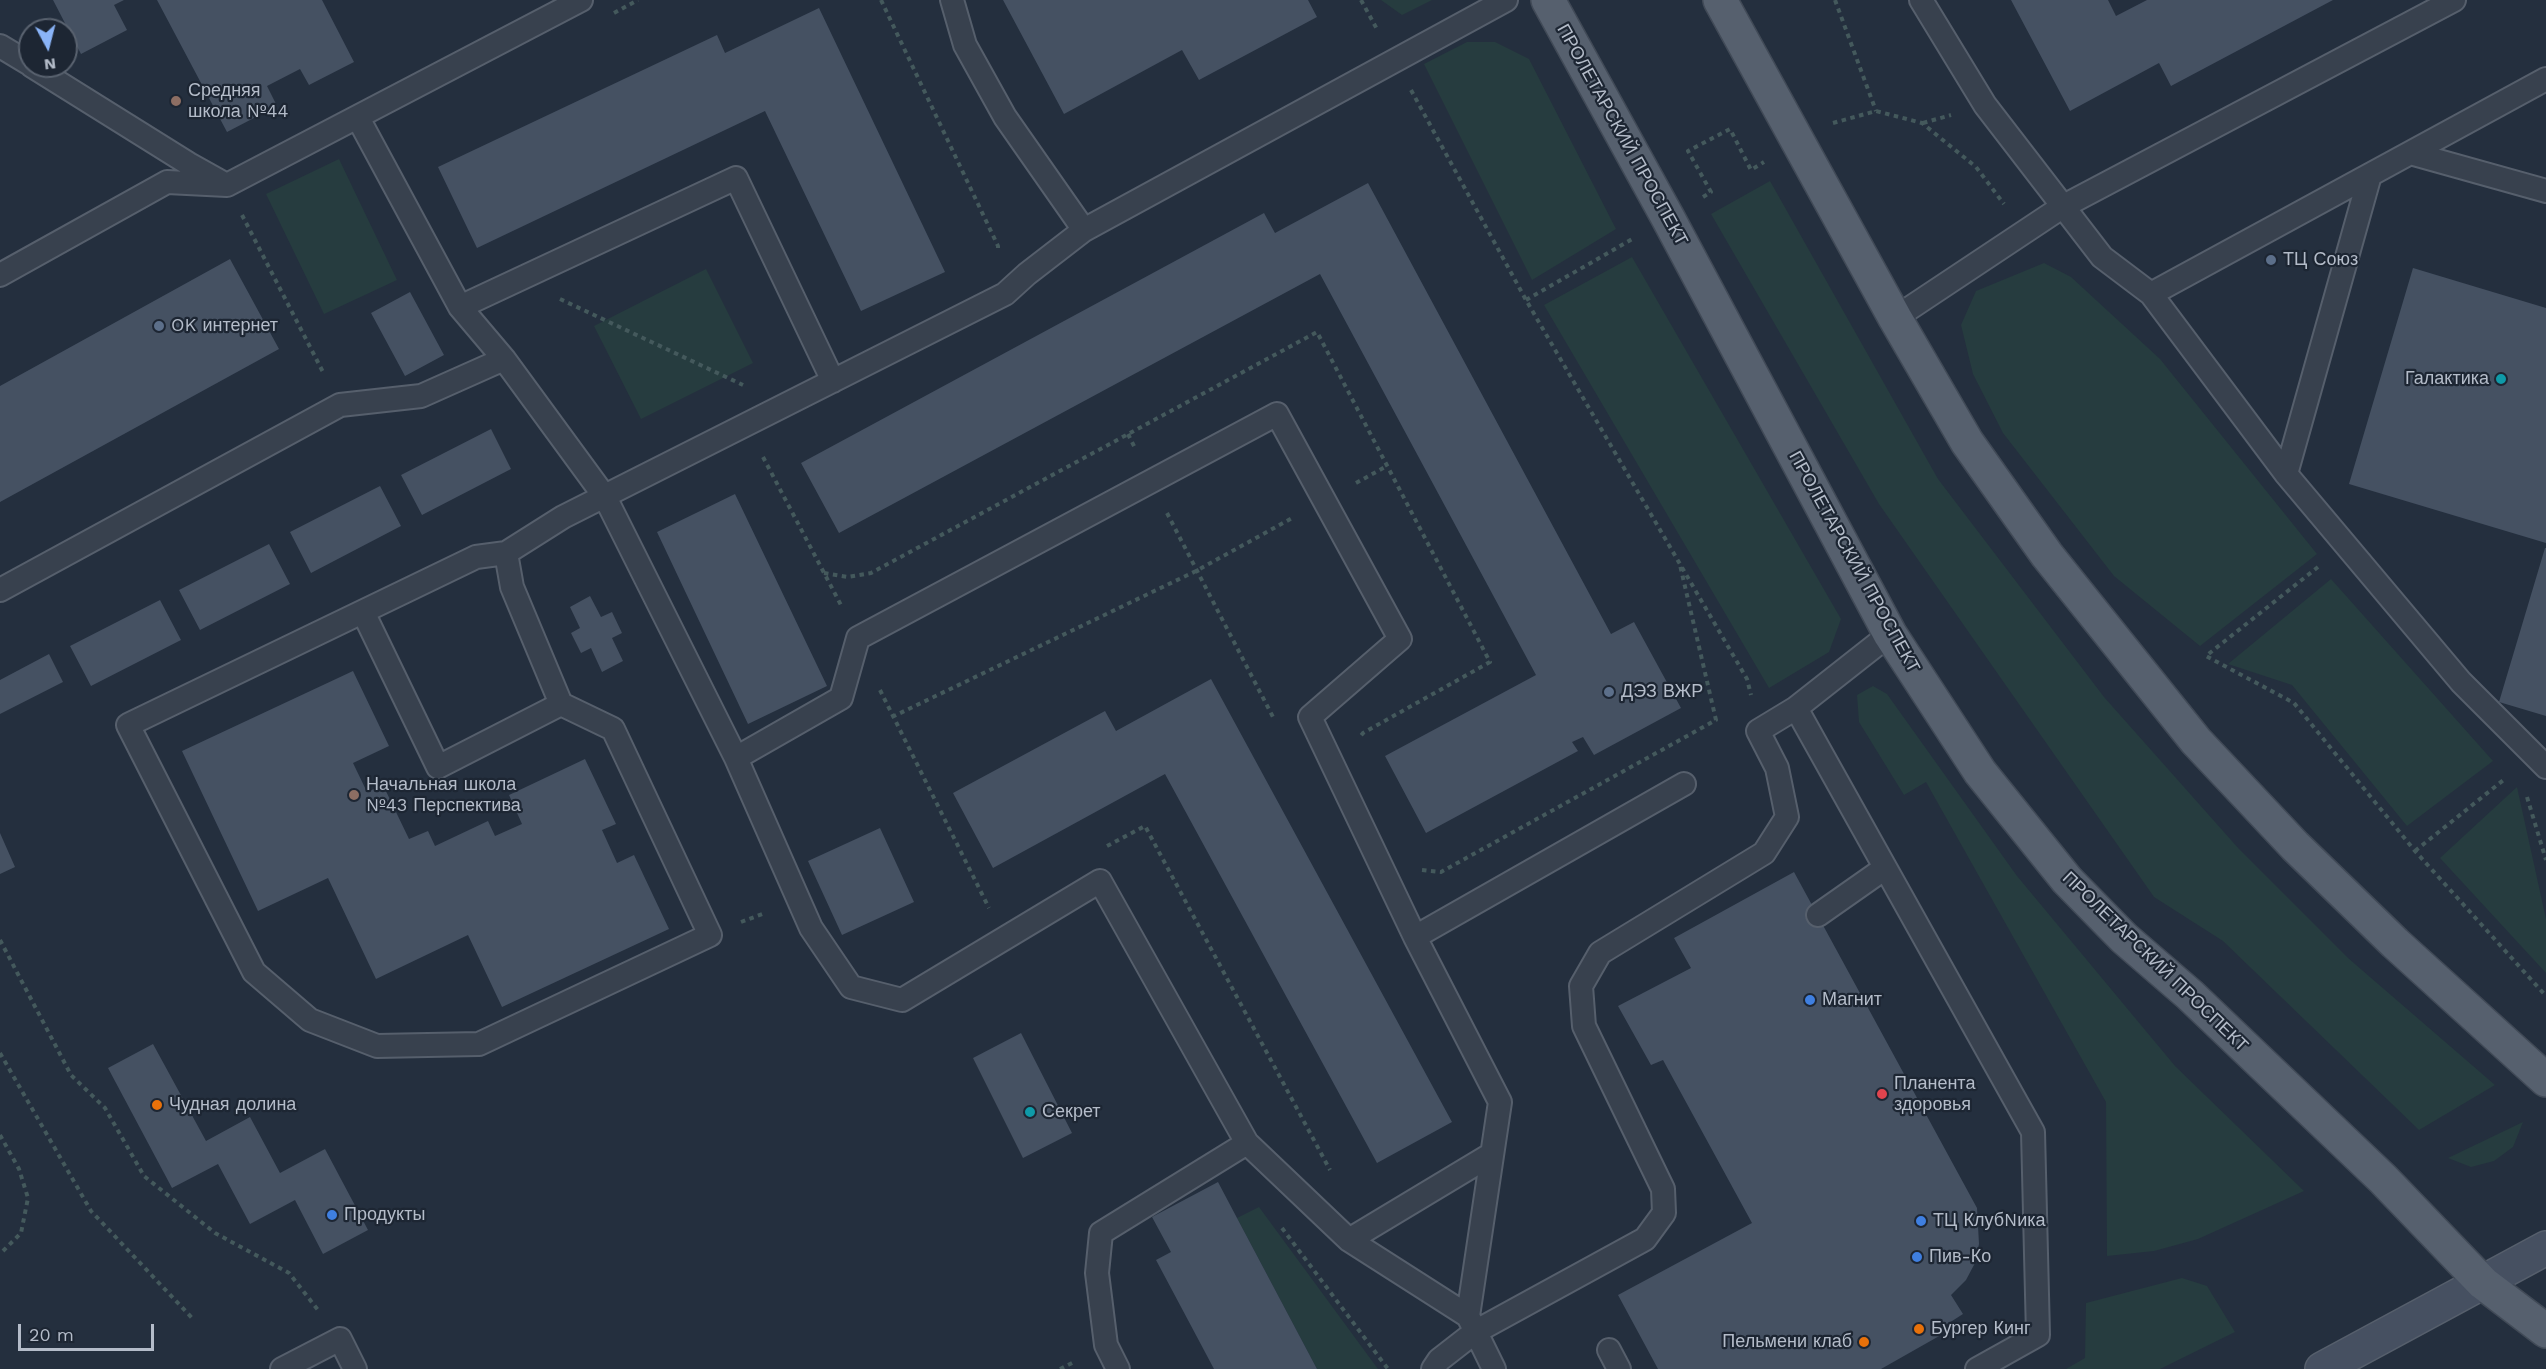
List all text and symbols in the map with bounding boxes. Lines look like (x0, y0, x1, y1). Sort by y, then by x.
north arrow (18, 18, 78, 78)
street label: ПРОЛЕТАРСКИЙ ПРОСПЕКТ (1552, 21, 1692, 249)
text: N (43, 54, 57, 75)
place label: Средняя школа №44 (188, 80, 288, 122)
marker: Средняя школа №44 (169, 94, 183, 108)
place label: ТЦ Союз (2283, 249, 2358, 271)
marker: ТЦ Союз (2264, 253, 2278, 267)
place label: OK интернет (171, 315, 278, 337)
marker: OK интернет (152, 319, 166, 333)
place label: Галактика (2405, 368, 2489, 390)
marker: Галактика (2494, 372, 2508, 386)
street label: ПРОЛЕТАРСКИЙ ПРОСПЕКТ (1784, 448, 1924, 676)
place label: ДЭЗ ВЖР (1621, 681, 1703, 703)
marker: ДЭЗ ВЖР (1602, 685, 1616, 699)
place label: Начальная школа №43 Перспектива (366, 774, 521, 816)
marker: Начальная школа №43 Перспектива (347, 788, 361, 802)
street label: ПРОЛЕТАРСКИЙ ПРОСПЕКТ (2058, 867, 2252, 1057)
place label: Магнит (1822, 989, 1882, 1011)
marker: Магнит (1803, 993, 1817, 1007)
place label: Планента здоровья (1894, 1073, 1975, 1116)
marker: Планента здоровья (1875, 1087, 1889, 1101)
place label: Чудная долина (169, 1094, 296, 1116)
marker: Чудная долина (150, 1098, 164, 1112)
place label: Секрет (1042, 1101, 1101, 1123)
marker: Секрет (1023, 1105, 1037, 1119)
place label: Продукты (344, 1204, 425, 1226)
marker: Продукты (325, 1208, 339, 1222)
place label: ТЦ КлубNика (1933, 1210, 2045, 1232)
marker: ТЦ КлубNика (1914, 1214, 1928, 1228)
place label: Пив-Ко (1929, 1246, 1991, 1268)
marker: Пив-Ко (1910, 1250, 1924, 1264)
scale bar (21, 1312, 158, 1350)
place label: Бургер Кинг (1931, 1318, 2031, 1340)
marker: Бургер Кинг (1912, 1322, 1926, 1336)
text: 20 m (29, 1324, 74, 1345)
place label: Пельмени клаб (1722, 1331, 1852, 1353)
marker: Пельмени клаб (1857, 1335, 1871, 1349)

